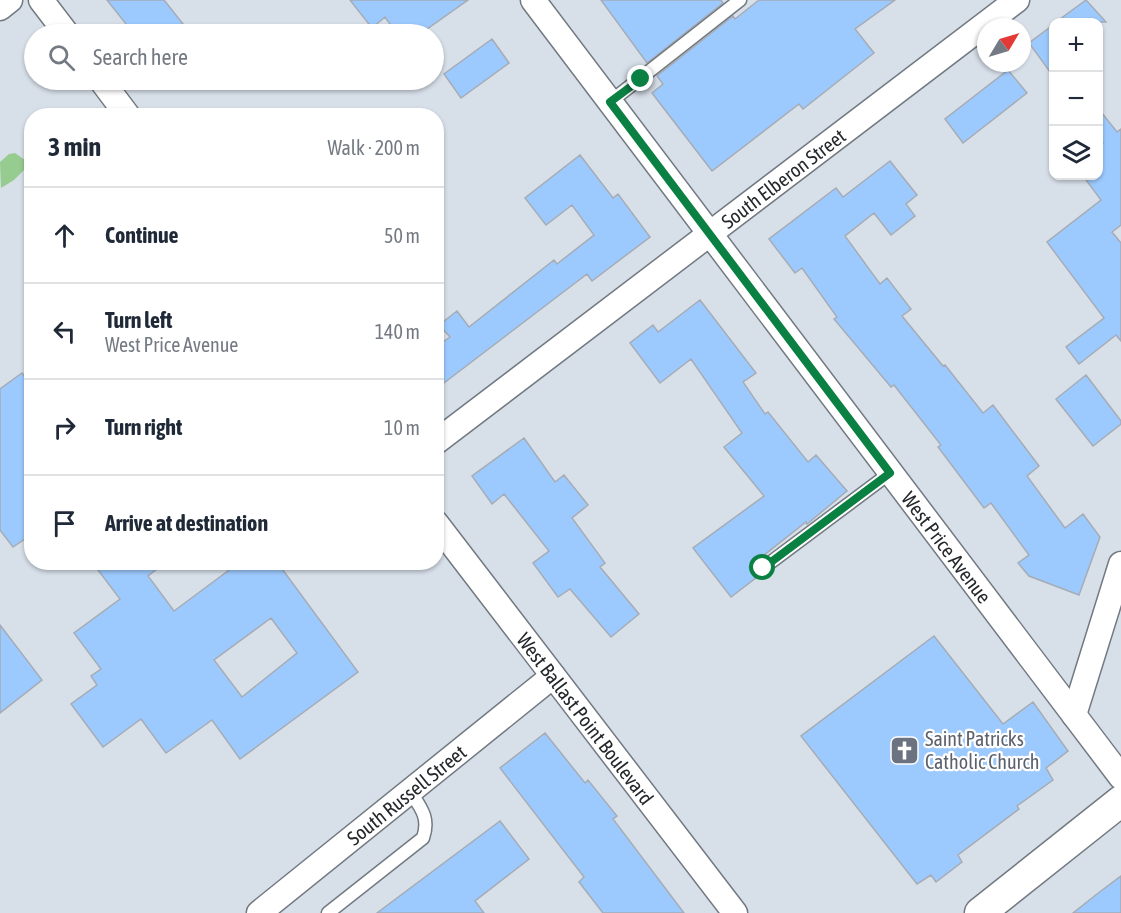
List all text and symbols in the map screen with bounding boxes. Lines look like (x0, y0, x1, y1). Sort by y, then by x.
north arrow (977, 18, 1031, 72)
map controls (1049, 18, 1103, 180)
button: + (1049, 18, 1103, 72)
search box (24, 24, 444, 90)
icon: search (45, 41, 78, 74)
text: Search here (93, 44, 188, 70)
route end (627, 65, 653, 91)
button: − (1049, 72, 1103, 126)
street label: South Elberon Street (716, 123, 850, 233)
button: layers (1049, 126, 1103, 180)
text: 3 min (48, 132, 101, 162)
text: Walk · 200 m (328, 136, 420, 159)
icon: ahead (48, 219, 81, 252)
text: Continue (105, 222, 179, 248)
text: 50 m (384, 224, 420, 247)
text: Turn left (105, 307, 172, 333)
icon: left (48, 315, 81, 348)
text: 140 m (375, 320, 420, 343)
text: West Price Avenue (105, 333, 238, 356)
icon: right (48, 411, 81, 444)
text: Turn right (105, 414, 182, 440)
text: 10 m (384, 416, 420, 439)
street label: West Price Avenue (897, 487, 996, 607)
icon: arrive (48, 507, 81, 540)
text: Arrive at destination (105, 510, 268, 536)
route start (749, 554, 775, 580)
street label: West Ballast Point Boulevard (513, 628, 659, 809)
place label: Saint Patricks Catholic Church (925, 727, 1040, 773)
church icon: Saint Patricks Catholic Church (888, 734, 920, 766)
street label: South Russell Street (342, 740, 470, 849)

